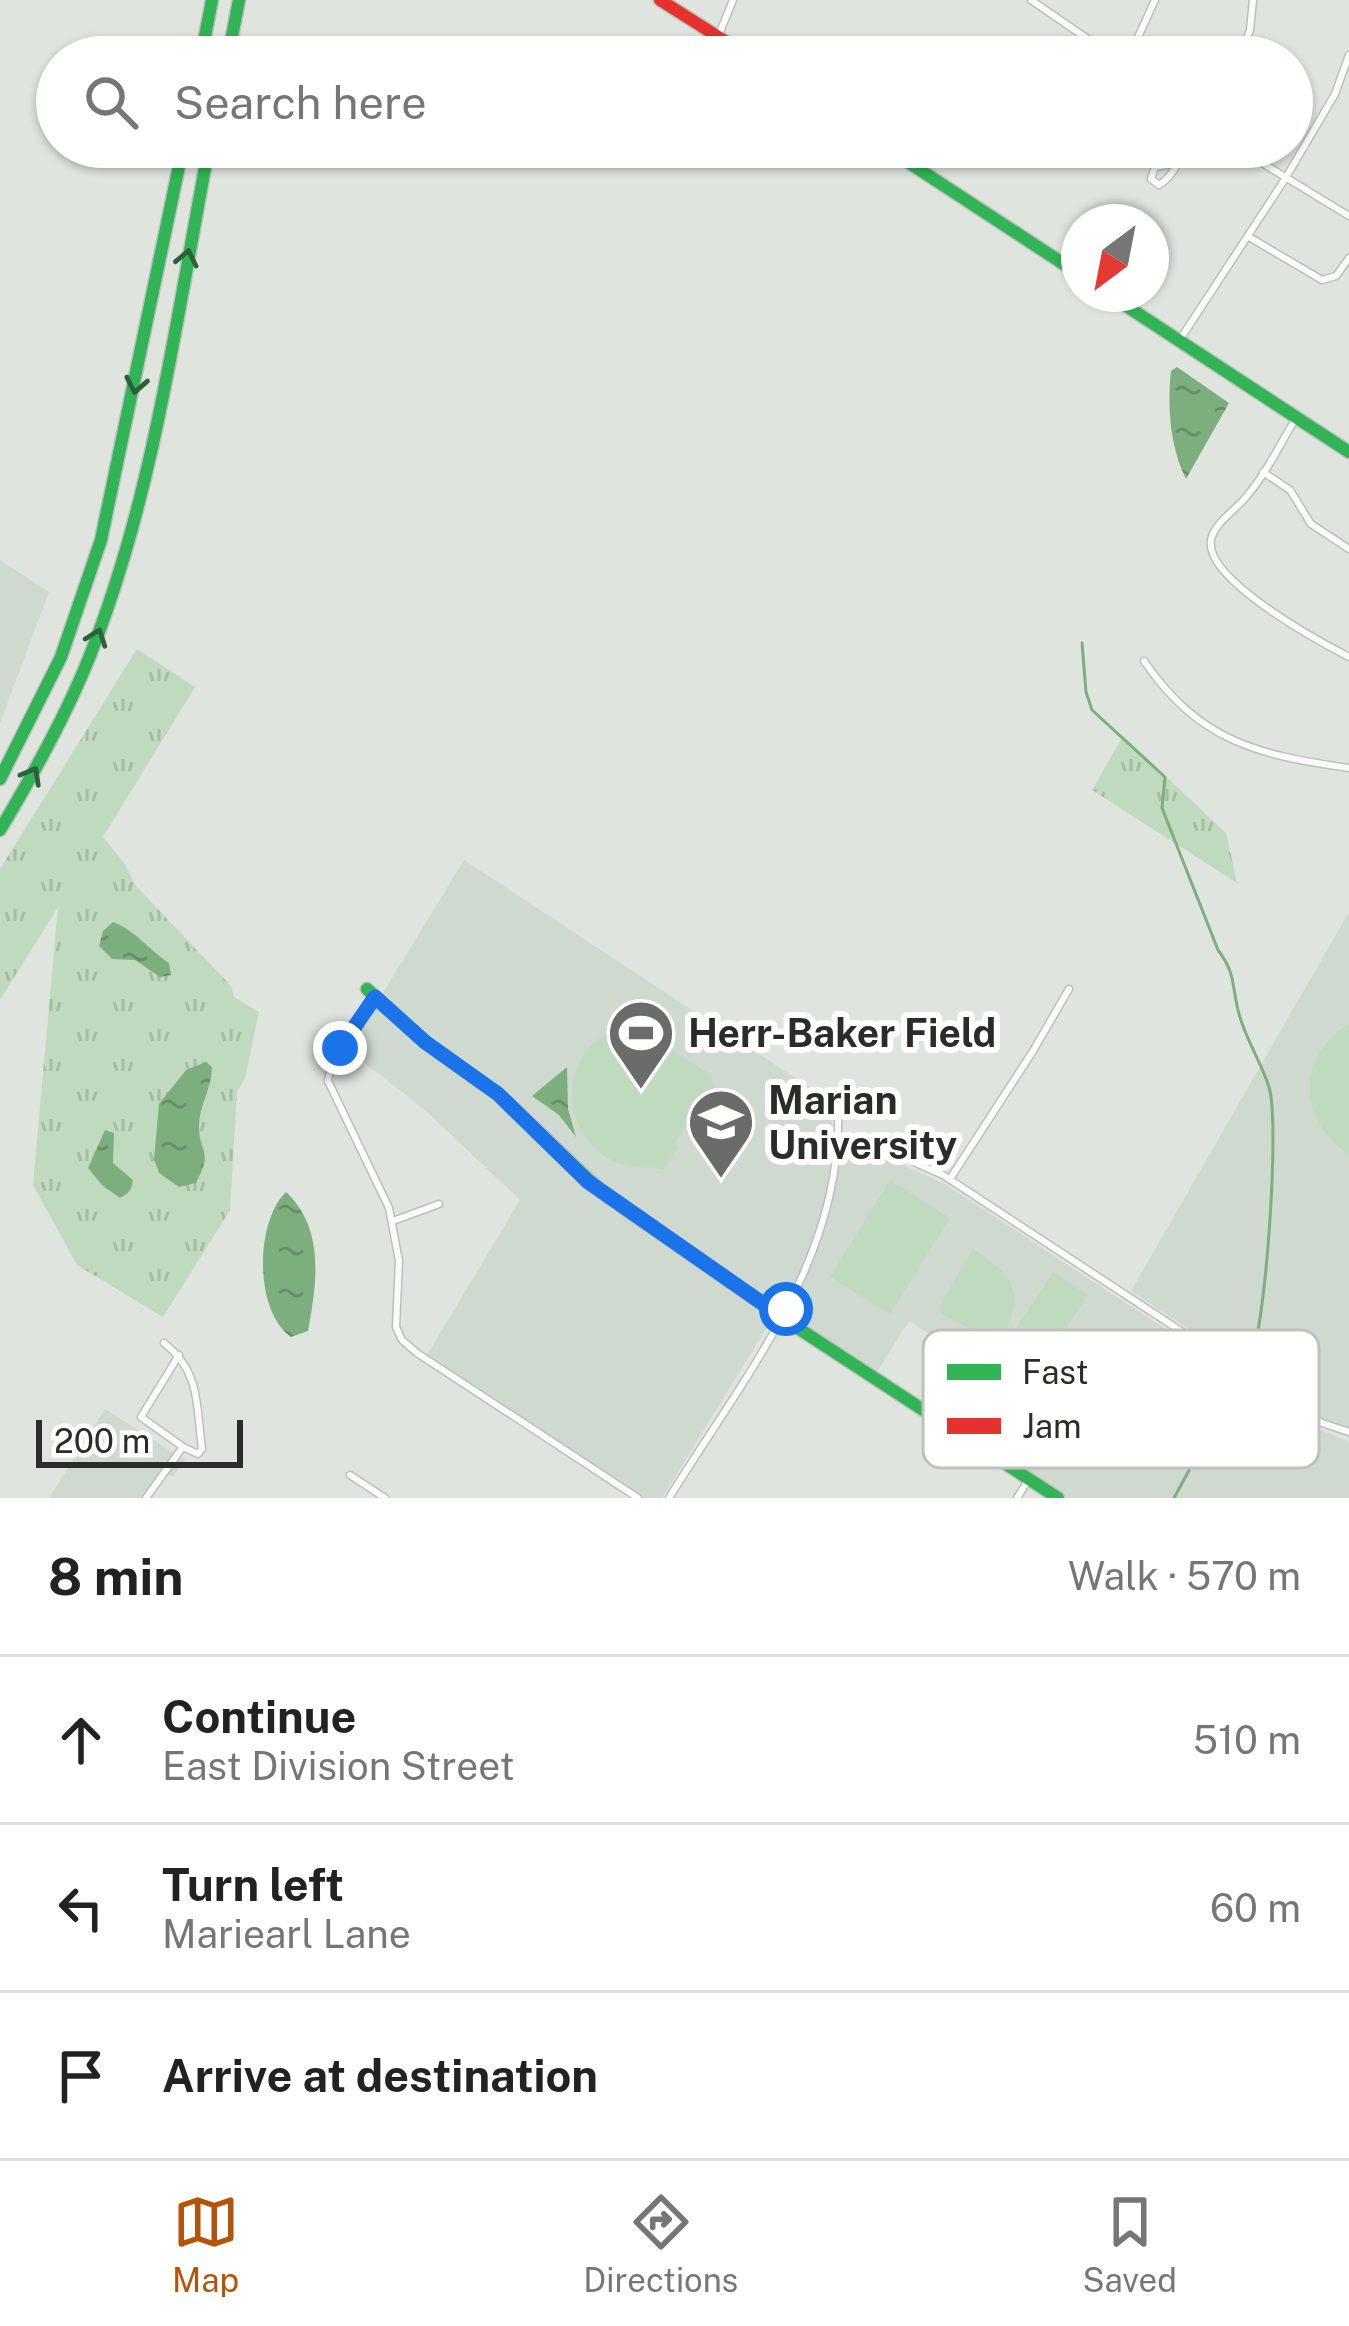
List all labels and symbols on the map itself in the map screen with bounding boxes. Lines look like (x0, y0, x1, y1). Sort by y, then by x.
north arrow (1061, 204, 1169, 312)
one-way arrow (173, 248, 198, 268)
one-way arrow (125, 375, 150, 395)
one-way arrow (82, 627, 107, 648)
one-way arrow (18, 767, 41, 788)
sports icon: Herr-Baker Field (606, 998, 676, 1092)
place label: Herr-Baker Field (688, 1010, 996, 1056)
route end (313, 1021, 367, 1075)
place label: Marian University (768, 1077, 957, 1168)
school or university icon: Marian University (686, 1087, 756, 1181)
route start (759, 1282, 813, 1336)
legend (923, 1330, 1319, 1468)
text: Fast (1022, 1353, 1089, 1391)
text: Jam (1022, 1407, 1082, 1445)
scale bar (36, 1414, 243, 1467)

